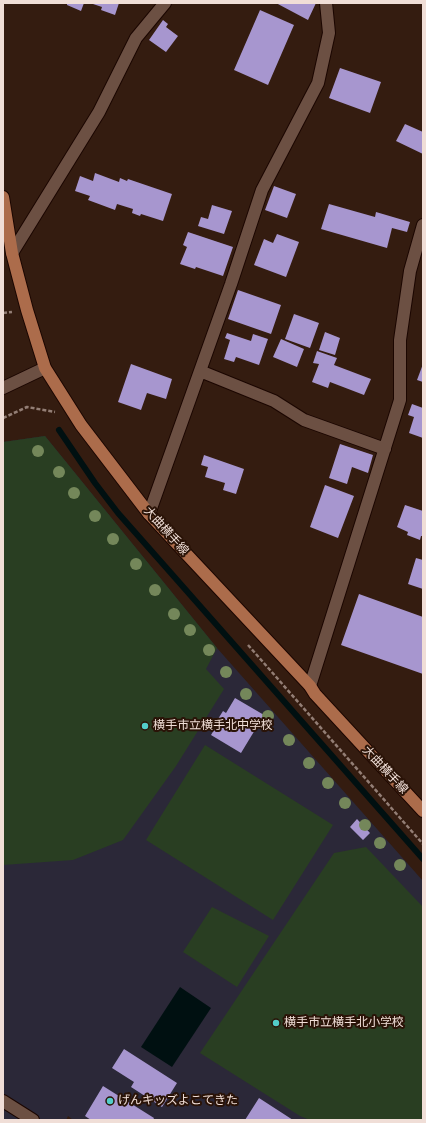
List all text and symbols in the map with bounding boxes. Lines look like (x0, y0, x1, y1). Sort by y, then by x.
street label: 大曲横手線 (141, 504, 191, 558)
place label: 横手市立横手北中学校 (153, 719, 273, 733)
marker: 横手市立横手北中学校 (140, 721, 150, 731)
street label: 大曲横手線 (359, 743, 411, 797)
place label: 横手市立横手北小学校 (284, 1016, 404, 1030)
marker: 横手市立横手北小学校 (271, 1018, 281, 1028)
place label: げんキッズよこてきた (118, 1094, 238, 1108)
marker: げんキッズよこてきた (105, 1096, 115, 1106)

